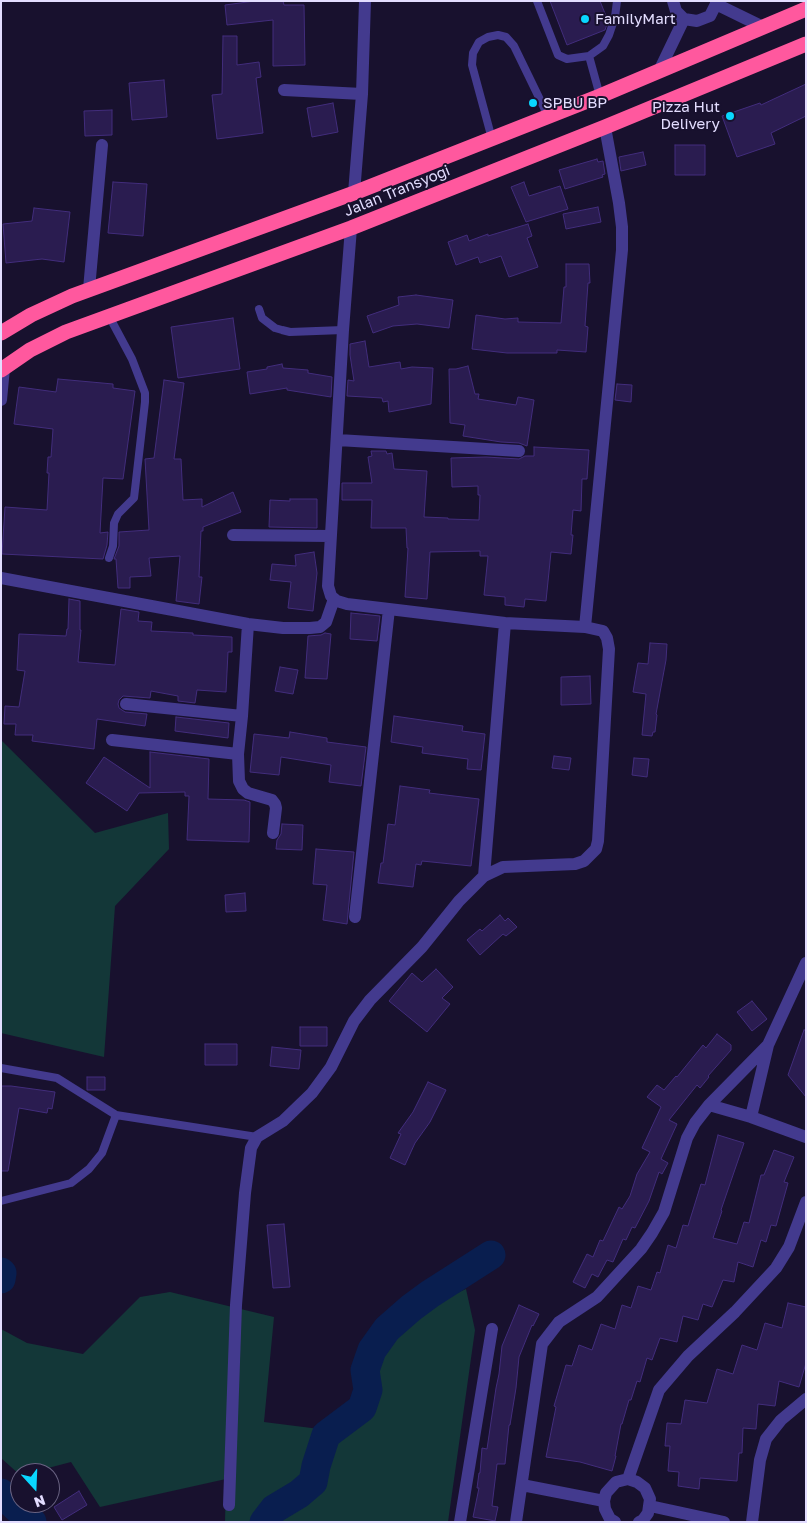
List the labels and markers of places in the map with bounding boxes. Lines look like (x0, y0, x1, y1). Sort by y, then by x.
place label: FamilyMart (595, 10, 676, 28)
marker: FamilyMart (579, 13, 591, 25)
place label: SPBU BP (543, 94, 607, 112)
marker: SPBU BP (527, 97, 539, 109)
place label: Pizza Hut Delivery (652, 98, 720, 133)
marker: Pizza Hut Delivery (724, 110, 736, 122)

